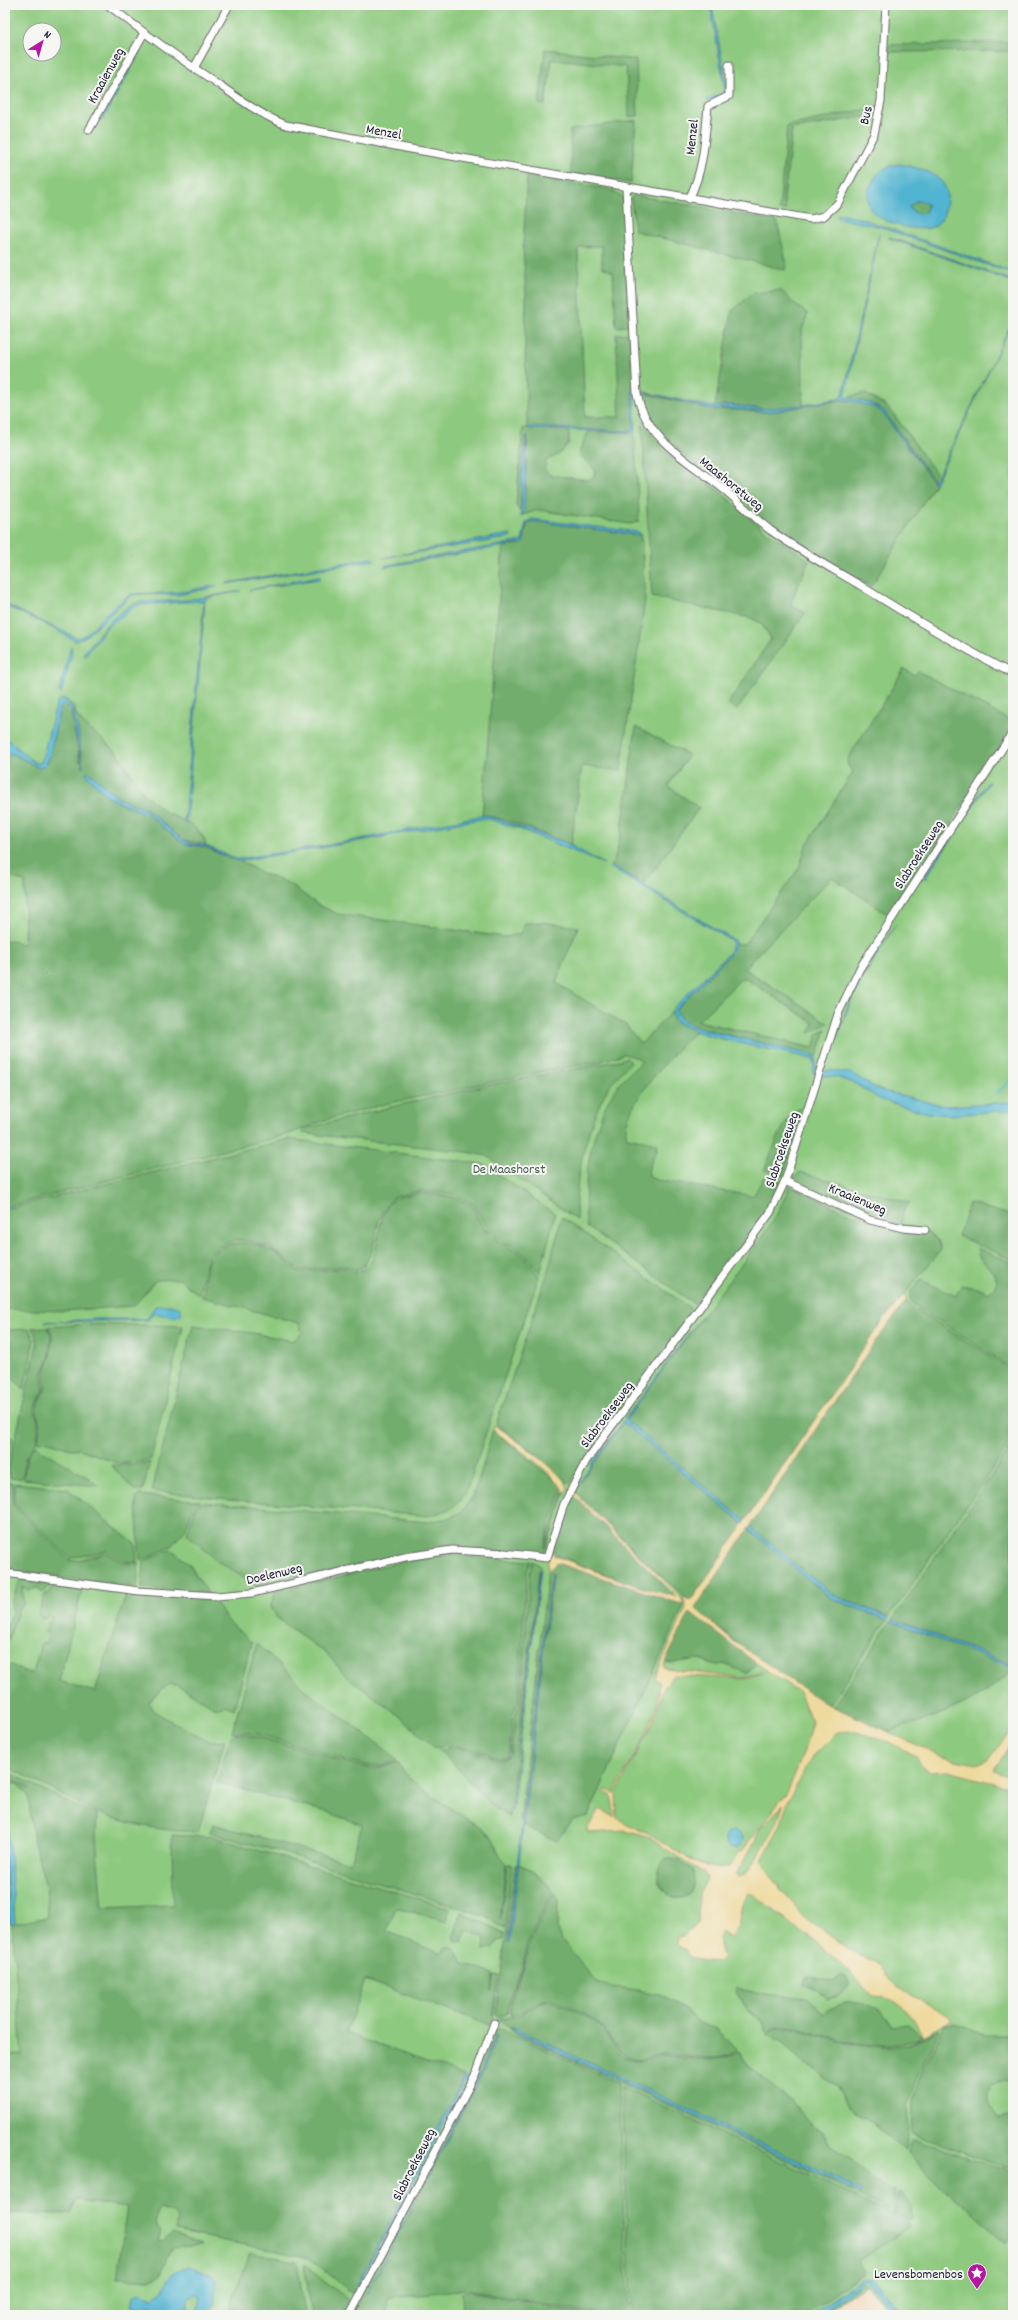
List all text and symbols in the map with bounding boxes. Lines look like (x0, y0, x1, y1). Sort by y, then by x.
north arrow (22, 22, 62, 62)
text: N (40, 28, 54, 44)
street label: Kraaienweg (83, 44, 130, 108)
street label: Bus (855, 104, 879, 127)
street label: Menzel (681, 118, 705, 156)
street label: Menzel (364, 120, 404, 146)
street label: Maashorstweg (694, 452, 767, 517)
street label: Slabroekseweg (890, 817, 950, 894)
street label: Slabroekseweg (761, 1109, 805, 1190)
park label: De Maashorst (473, 1160, 545, 1180)
street label: Kraaienweg (825, 1179, 889, 1221)
street label: Slabroekseweg (576, 1378, 639, 1453)
street label: Doelenweg (244, 1559, 304, 1591)
street label: Slabroekseweg (388, 2125, 442, 2205)
place icon: Levensbomenbos (966, 2262, 988, 2290)
place label: Levensbomenbos (874, 2265, 963, 2285)

